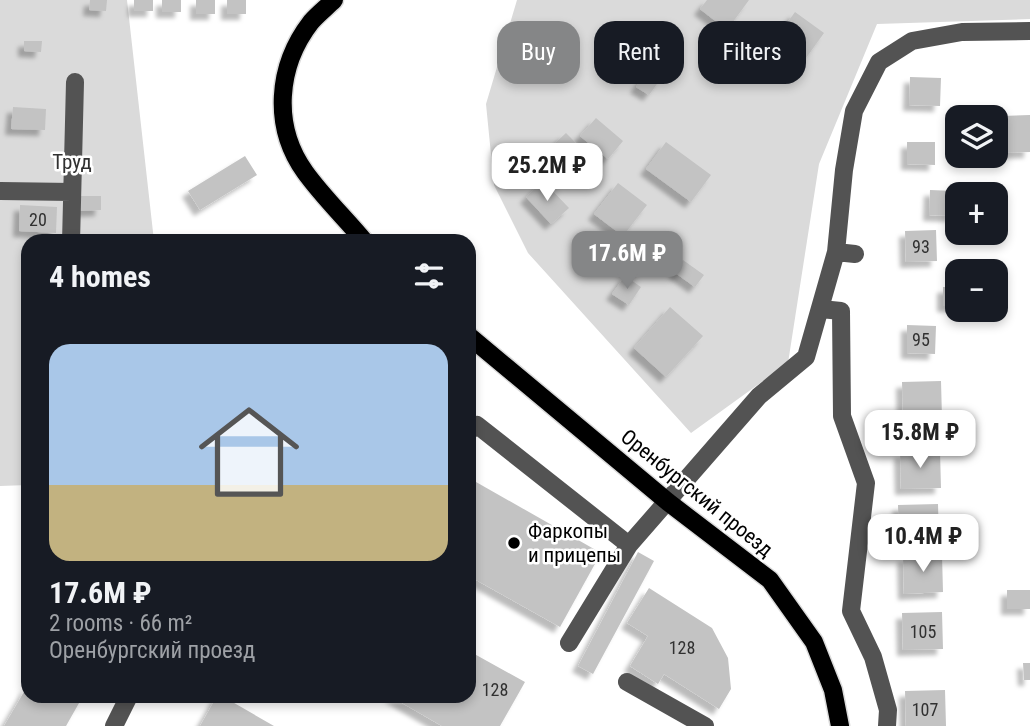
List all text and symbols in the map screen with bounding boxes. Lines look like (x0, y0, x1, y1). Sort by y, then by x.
chip: Buy (497, 21, 580, 84)
chip: Rent (594, 21, 684, 84)
chip: Filters (698, 21, 806, 84)
map controls (945, 105, 1008, 322)
button: layers (945, 105, 1008, 168)
pin: 25.2M ₽ (482, 144, 612, 203)
park label: Труд (52, 150, 92, 174)
text: 25.2M ₽ (508, 152, 586, 179)
button: + (945, 182, 1008, 245)
house number: 20 (29, 209, 47, 230)
pin: 17.6M ₽ (562, 232, 692, 291)
house number: 93 (912, 236, 930, 257)
text: 17.6M ₽ (588, 240, 666, 267)
icon: filters (410, 257, 448, 295)
text: 4 homes (49, 259, 151, 294)
button: − (945, 259, 1008, 322)
house number: 95 (912, 329, 930, 350)
icon: home (186, 389, 312, 515)
pin: 15.8M ₽ (855, 410, 985, 470)
text: 15.8M ₽ (881, 419, 959, 446)
street label: Оренбургский проезд (616, 424, 778, 562)
pin: 10.4M ₽ (858, 514, 988, 574)
place label: Фаркопы и прицепы (528, 519, 621, 567)
text: 10.4M ₽ (884, 523, 962, 550)
marker: Фаркопы и прицепы (506, 535, 522, 551)
text: 17.6M ₽ (49, 575, 152, 610)
text: 2 rooms · 66 m² (49, 610, 192, 637)
house number: 105 (910, 621, 936, 642)
text: Оренбургский проезд (49, 637, 255, 664)
house number: 128 (669, 637, 695, 658)
house number: 128 (482, 679, 508, 700)
house number: 107 (912, 699, 938, 720)

